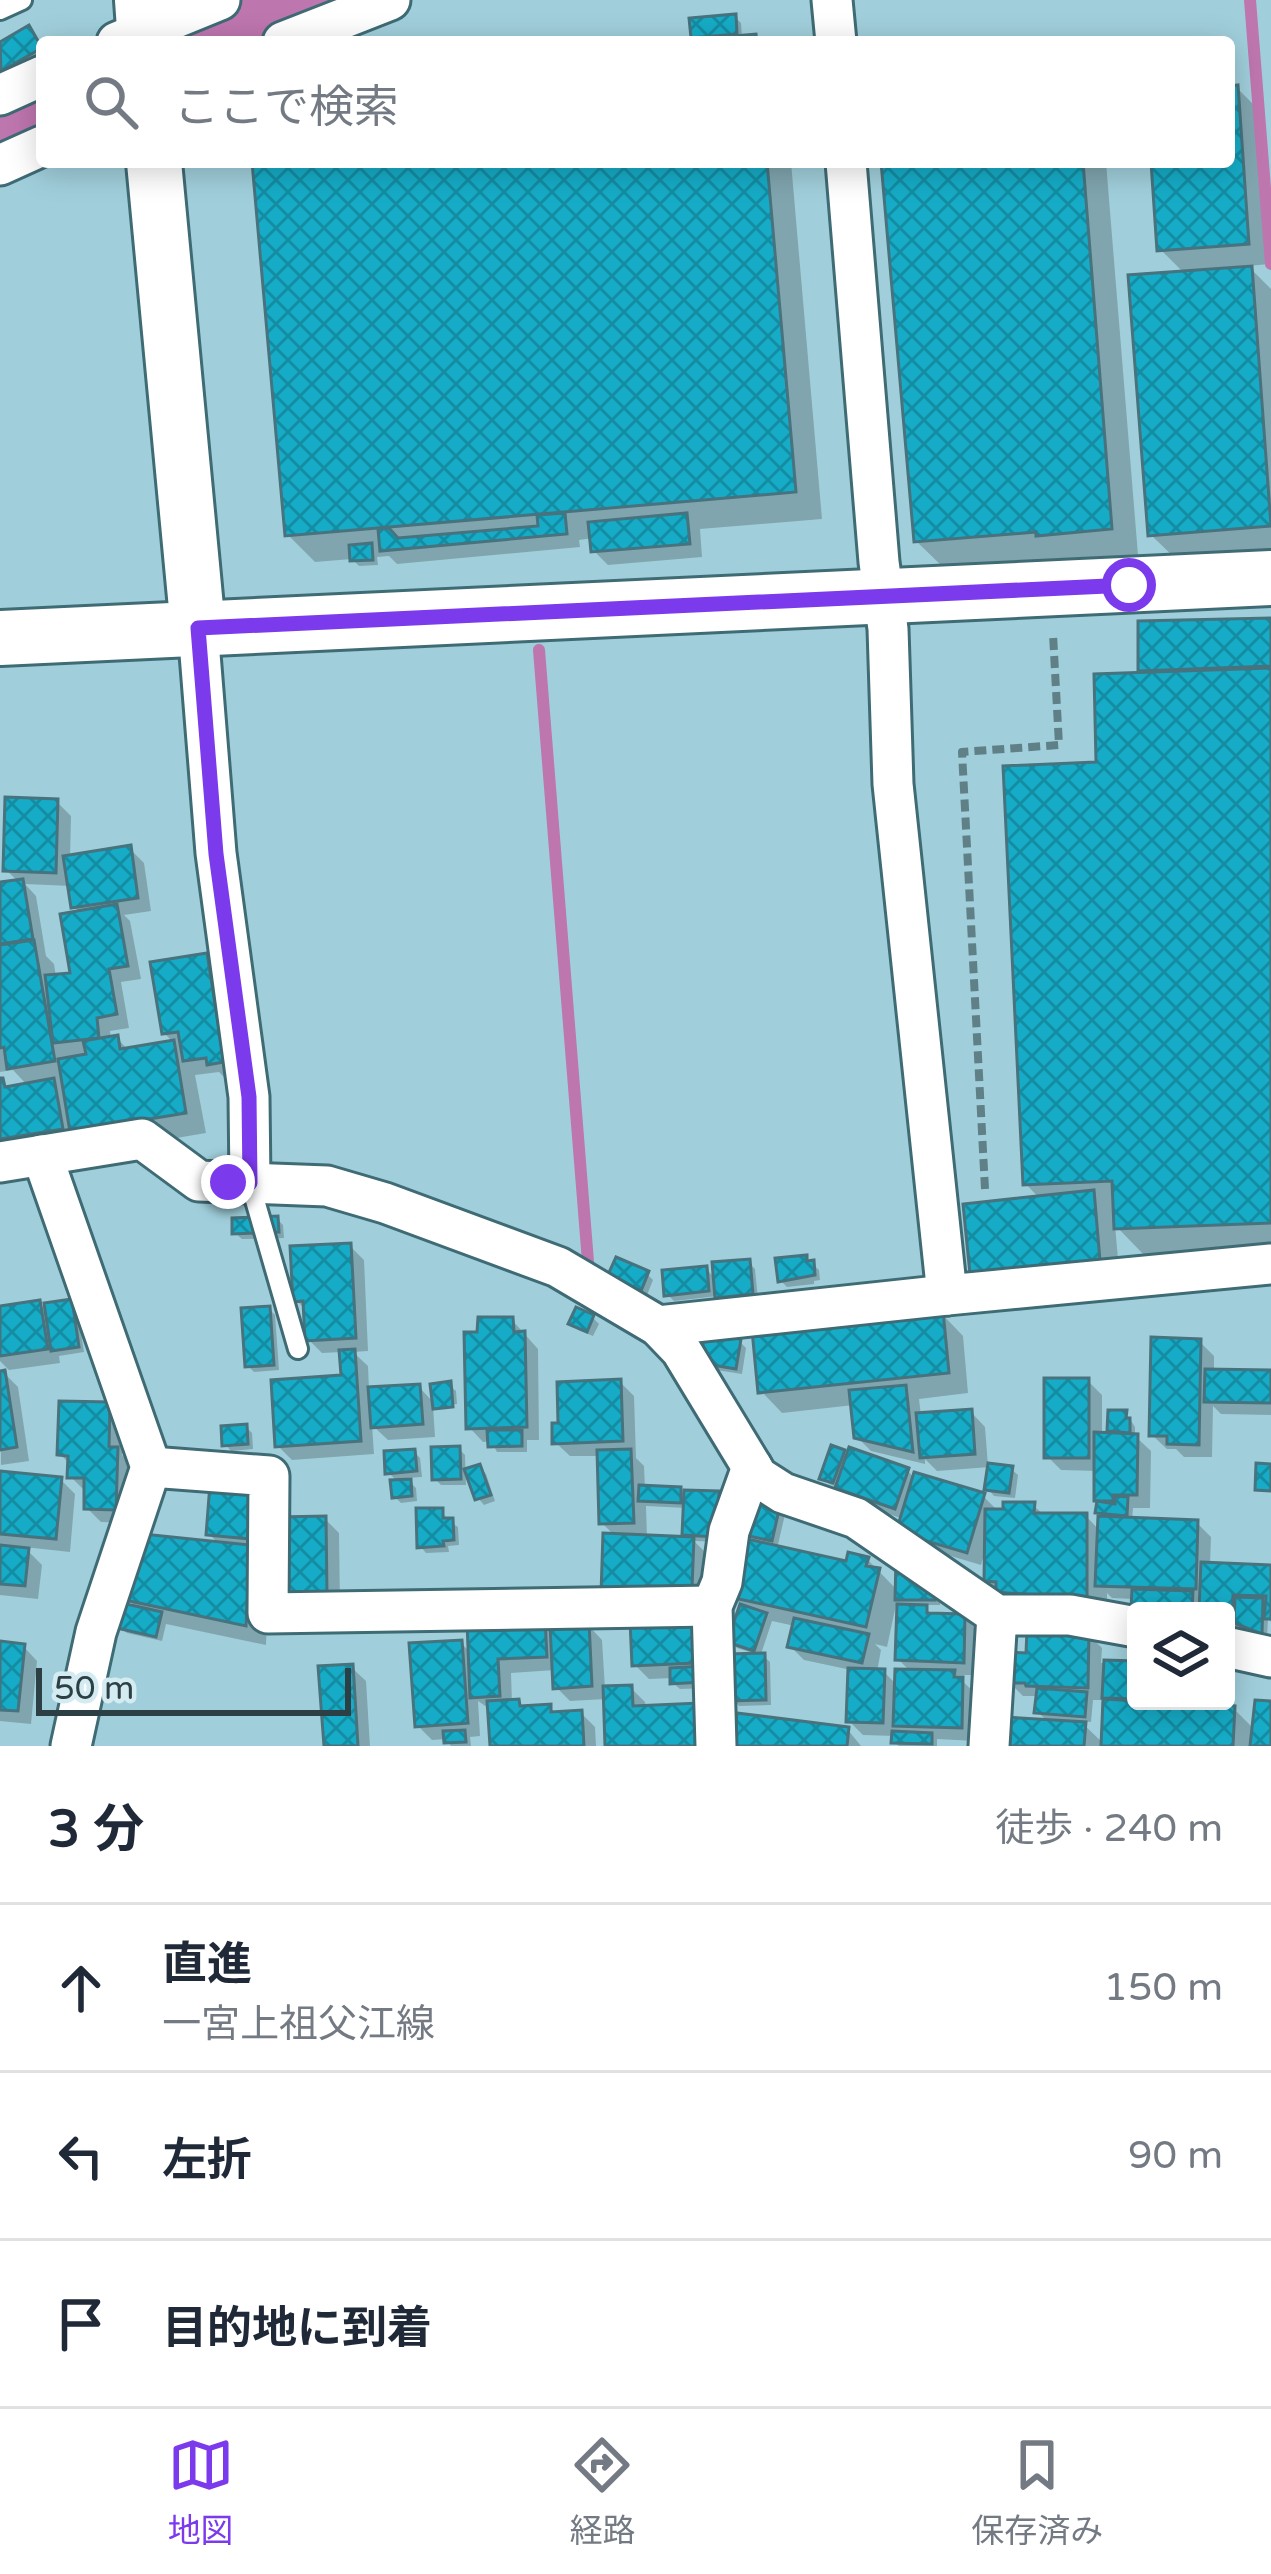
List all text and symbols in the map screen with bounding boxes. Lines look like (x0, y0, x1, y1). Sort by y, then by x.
search box (36, 36, 1235, 168)
icon: search (78, 69, 144, 135)
text: ここで検索 (174, 81, 399, 135)
route start (1102, 558, 1156, 612)
route end (201, 1155, 255, 1209)
map controls (1127, 1602, 1235, 1710)
button: layers (1127, 1602, 1235, 1710)
scale bar (36, 1662, 351, 1715)
text: 50 m (54, 1669, 134, 1708)
text: 3 分 (48, 1799, 144, 1861)
text: 徒歩 · 240 m (995, 1805, 1223, 1852)
text: 直進 (162, 1938, 252, 1992)
icon: ahead (48, 1955, 114, 2021)
text: 150 m (1104, 1964, 1223, 2011)
text: 一宮上祖父江線 (162, 2001, 435, 2048)
icon: left (48, 2123, 114, 2189)
text: 90 m (1128, 2132, 1223, 2179)
text: 左折 (162, 2134, 252, 2188)
icon: arrive (48, 2291, 114, 2357)
text: 目的地に到着 (162, 2302, 432, 2356)
tab: 地図 (168, 2432, 234, 2552)
tab: 経路 (569, 2432, 635, 2552)
tab: 保存済み (971, 2432, 1103, 2552)

